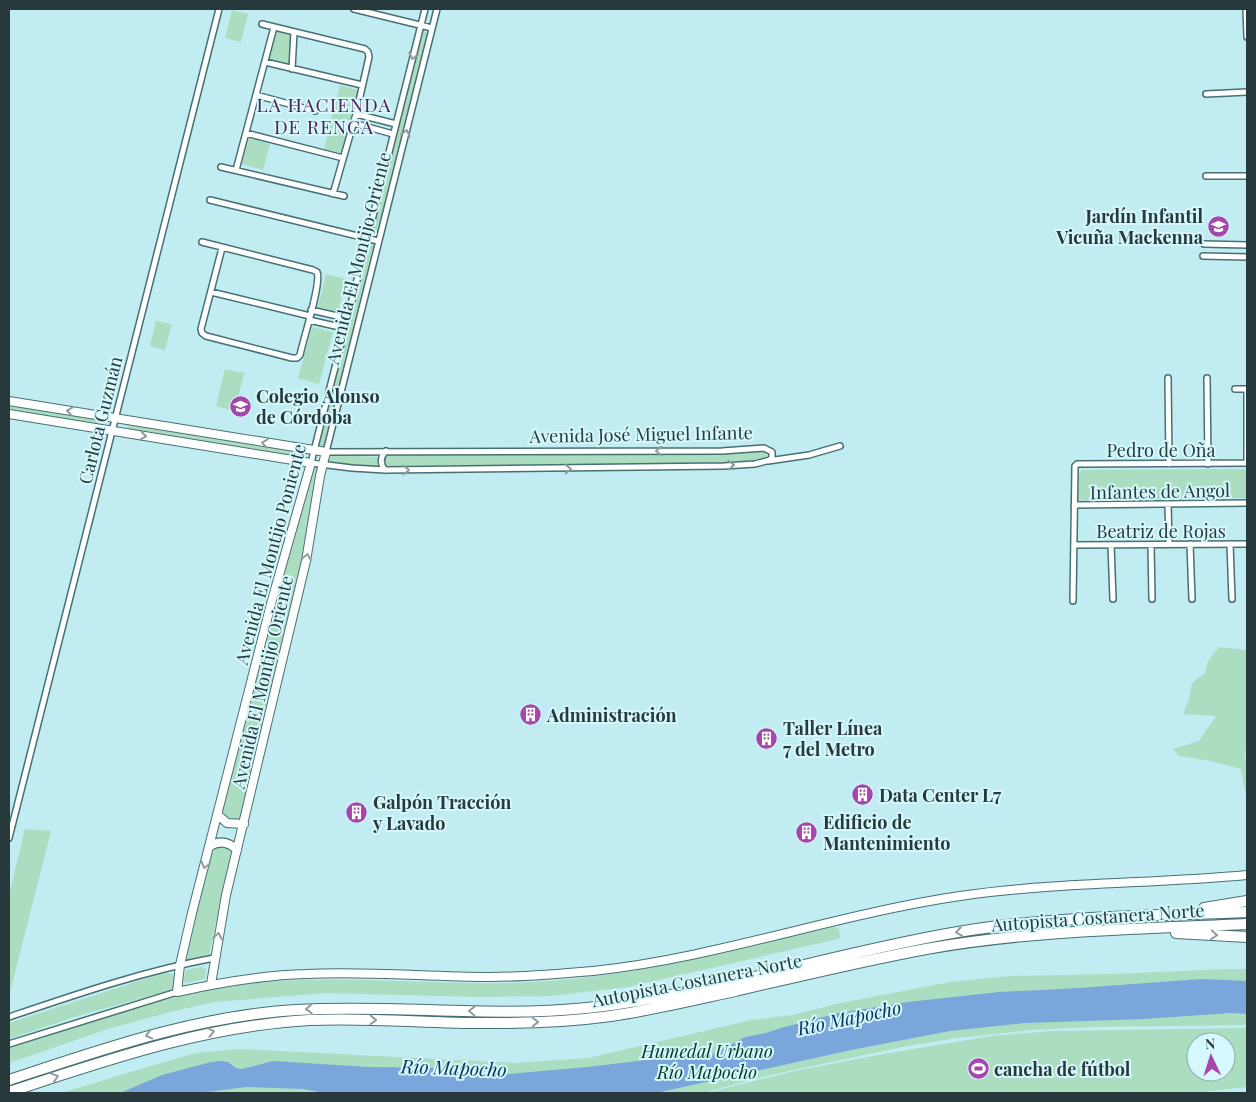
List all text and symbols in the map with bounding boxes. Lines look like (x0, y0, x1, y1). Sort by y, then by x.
one-way arrow (408, 52, 419, 60)
district label: LA HACIENDA DE RENCA (257, 91, 391, 139)
one-way arrow (400, 129, 410, 137)
street label: Avenida El Montijo Oriente (320, 149, 396, 368)
place label: Jardín Infantil Vicuña Mackenna (1055, 204, 1204, 249)
school or university icon: Jardín Infantil Vicuña Mackenna (1207, 214, 1231, 238)
street label: Carlota Guzmán (73, 353, 128, 486)
place label: Colegio Alonso de Córdoba (256, 384, 380, 429)
school or university icon: Colegio Alonso de Córdoba (228, 394, 252, 418)
one-way arrow (66, 407, 74, 417)
street label: Avenida José Miguel Infante (528, 420, 753, 448)
one-way arrow (139, 430, 148, 440)
one-way arrow (261, 438, 269, 449)
street label: Pedro de Oña (1107, 438, 1216, 462)
street label: Avenida El Montijo Poniente (229, 441, 311, 668)
one-way arrow (655, 446, 663, 456)
one-way arrow (727, 460, 735, 471)
one-way arrow (565, 464, 573, 474)
one-way arrow (402, 465, 410, 475)
street label: Infantes de Angol (1090, 478, 1230, 504)
street label: Beatriz de Rojas (1096, 519, 1226, 543)
one-way arrow (301, 552, 312, 561)
street label: Avenida El Montijo Oriente (226, 573, 298, 792)
building icon: Administración (519, 703, 543, 727)
place label: Administración (546, 703, 677, 727)
place label: Taller Línea 7 del Metro (783, 716, 883, 761)
building icon: Taller Línea 7 del Metro (755, 726, 779, 750)
building icon: Data Center L7 (851, 783, 875, 807)
place label: Data Center L7 (879, 783, 1002, 807)
place label: Galpón Tracción y Lavado (372, 790, 511, 835)
building icon: Galpón Tracción y Lavado (345, 800, 369, 824)
place label: Edificio de Mantenimiento (823, 810, 950, 855)
building icon: Edificio de Mantenimiento (795, 820, 819, 844)
one-way arrow (200, 861, 210, 869)
street label: Autopista Costanera Norte (990, 898, 1205, 936)
one-way arrow (954, 926, 963, 936)
one-way arrow (1210, 930, 1218, 941)
one-way arrow (212, 932, 222, 941)
street label: Autopista Costanera Norte (589, 948, 804, 1012)
water label: Río Mapocho (794, 993, 903, 1041)
one-way arrow (305, 1004, 313, 1015)
one-way arrow (467, 1006, 475, 1016)
one-way arrow (369, 1014, 377, 1025)
one-way arrow (532, 1017, 540, 1028)
one-way arrow (207, 1027, 216, 1038)
one-way arrow (145, 1029, 154, 1040)
north arrow (1186, 1032, 1236, 1082)
text: N (1204, 1034, 1216, 1053)
park label: Humedal Urbano Río Mapocho (640, 1039, 773, 1084)
water label: Río Mapocho (400, 1052, 507, 1082)
sports icon: cancha de fútbol (966, 1057, 990, 1081)
place label: cancha de fútbol (994, 1057, 1131, 1081)
one-way arrow (50, 1073, 59, 1083)

